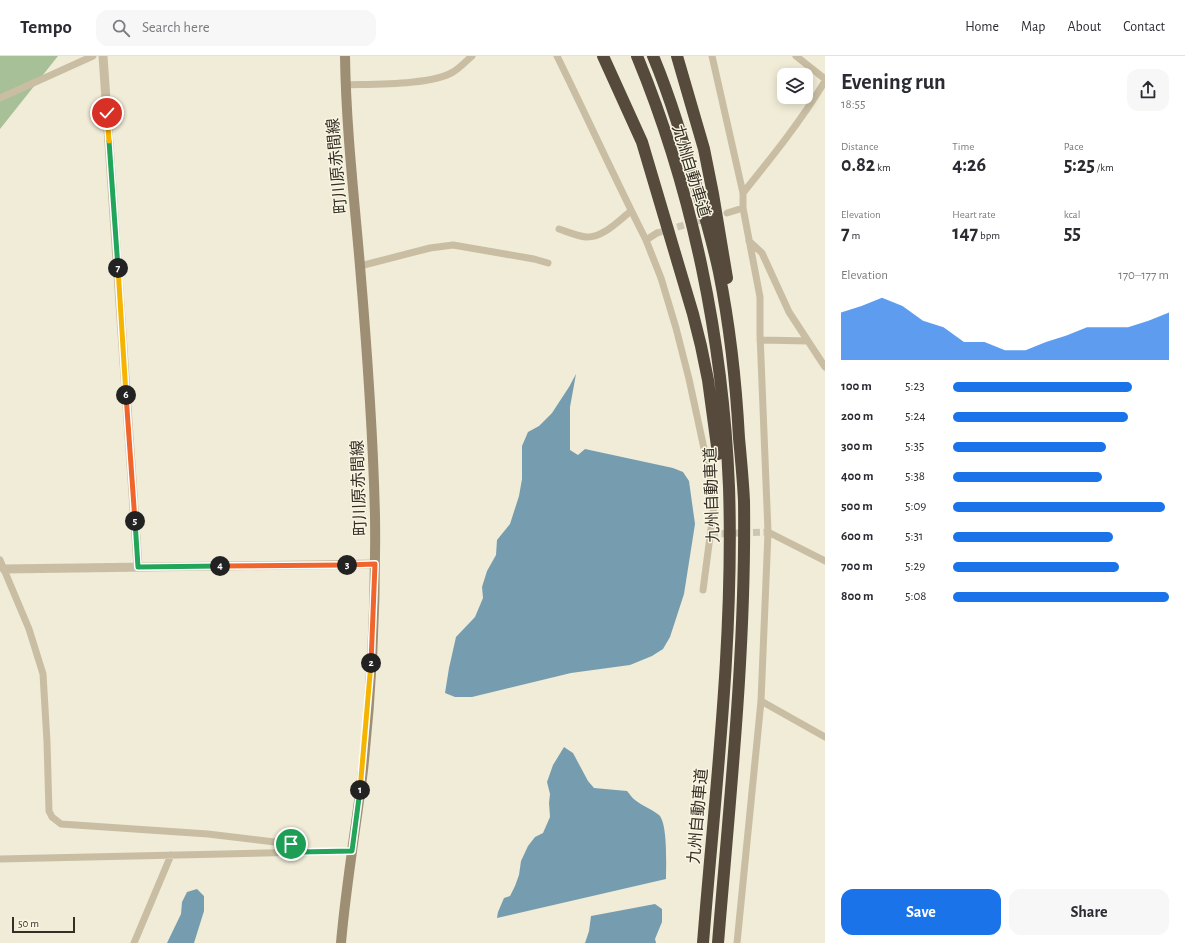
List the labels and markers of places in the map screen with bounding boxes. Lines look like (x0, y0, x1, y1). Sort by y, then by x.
pin (90, 96, 124, 130)
pin: 7 (108, 258, 128, 278)
pin: 6 (116, 385, 136, 405)
pin: 5 (125, 511, 145, 531)
pin: 3 (337, 555, 357, 575)
pin: 4 (210, 556, 230, 576)
pin: 2 (361, 653, 381, 673)
pin: 1 (350, 780, 370, 800)
pin (274, 827, 308, 861)

